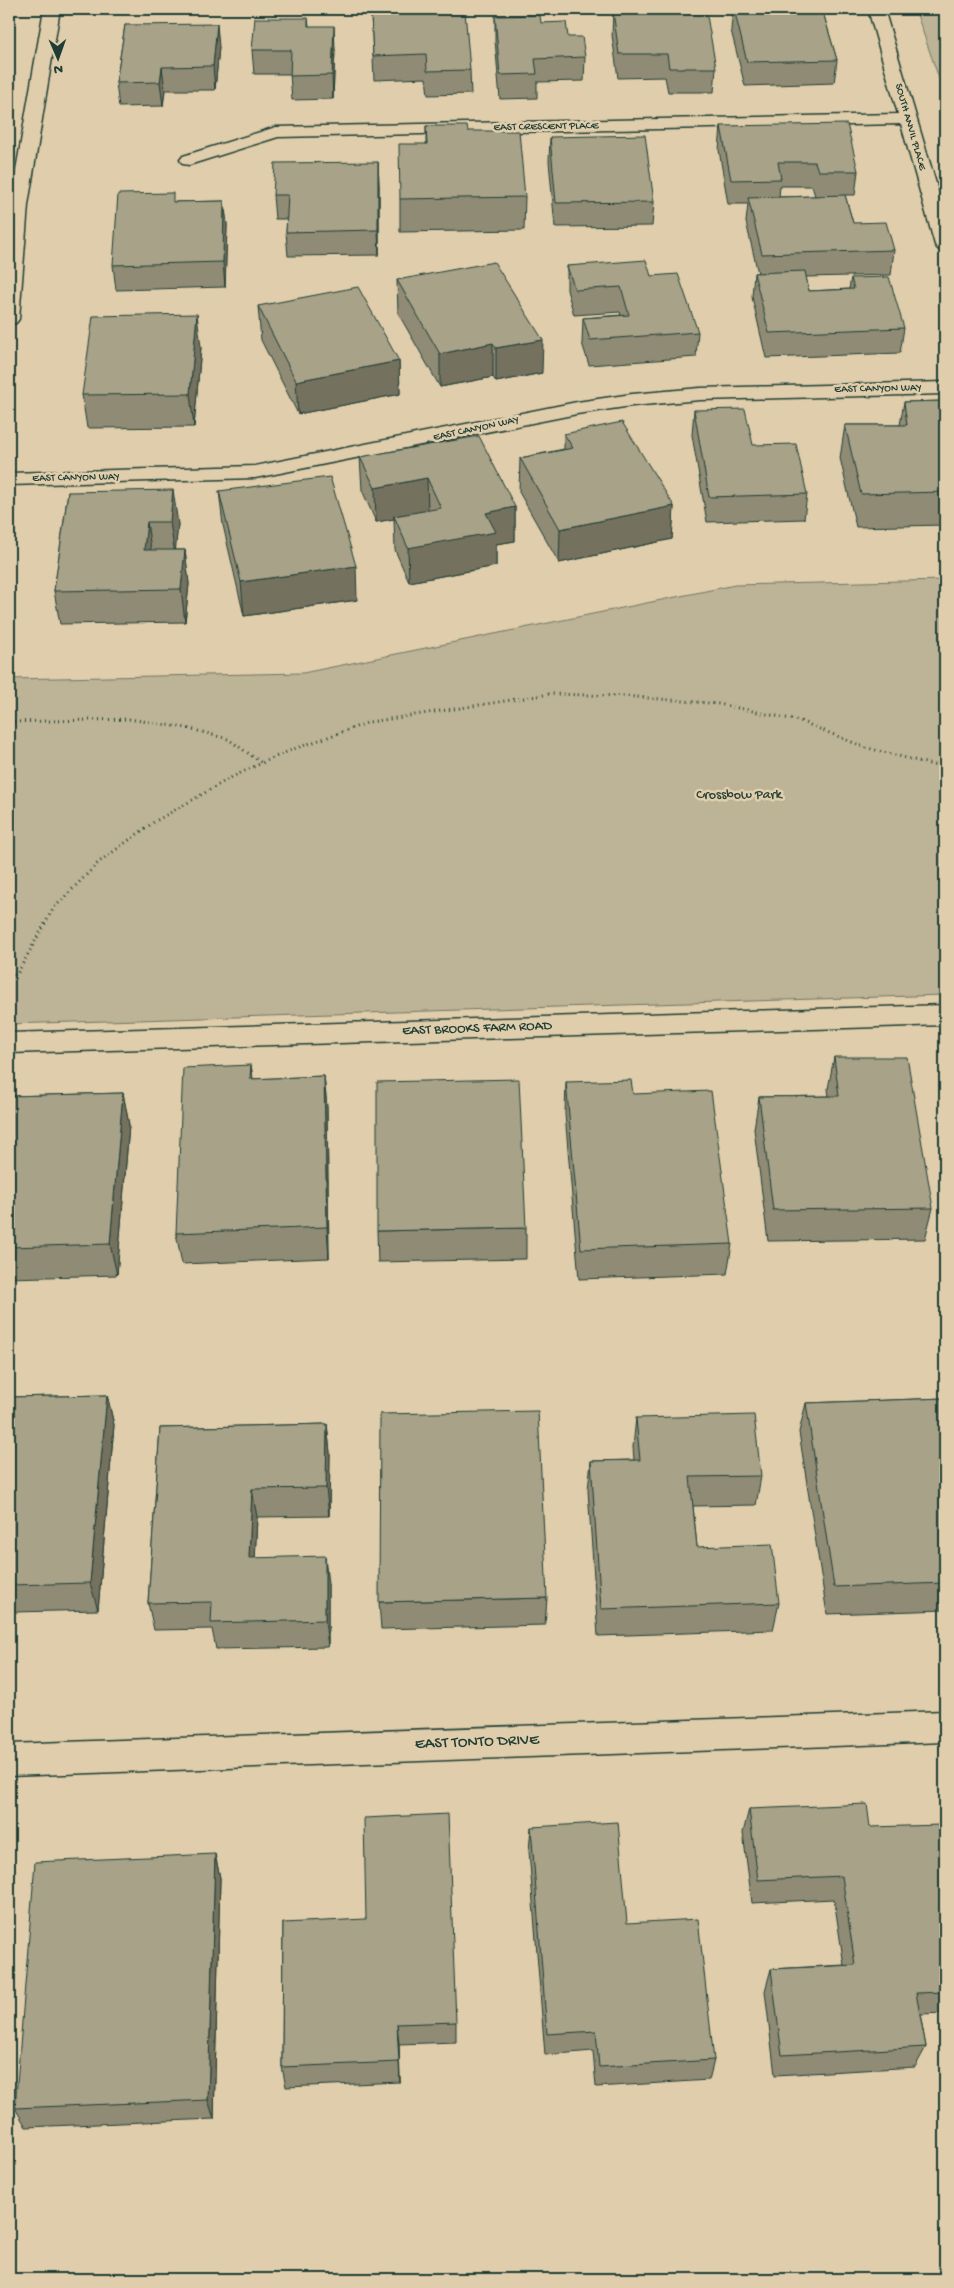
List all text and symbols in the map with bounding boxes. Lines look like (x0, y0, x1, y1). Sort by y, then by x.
north arrow (32, 32, 82, 82)
text: N (54, 60, 63, 77)
street label: SOUTH ANVIL PLACE (892, 82, 928, 173)
street label: EAST CRESCENT PLACE (493, 120, 600, 134)
street label: EAST CANYON WAY (834, 382, 922, 396)
street label: EAST CANYON WAY (432, 414, 520, 444)
street label: EAST CANYON WAY (32, 471, 120, 485)
park label: Crossbow Park (696, 787, 784, 804)
street label: EAST BROOKS FARM ROAD (402, 1018, 553, 1040)
street label: EAST TONTO DRIVE (415, 1731, 540, 1755)

